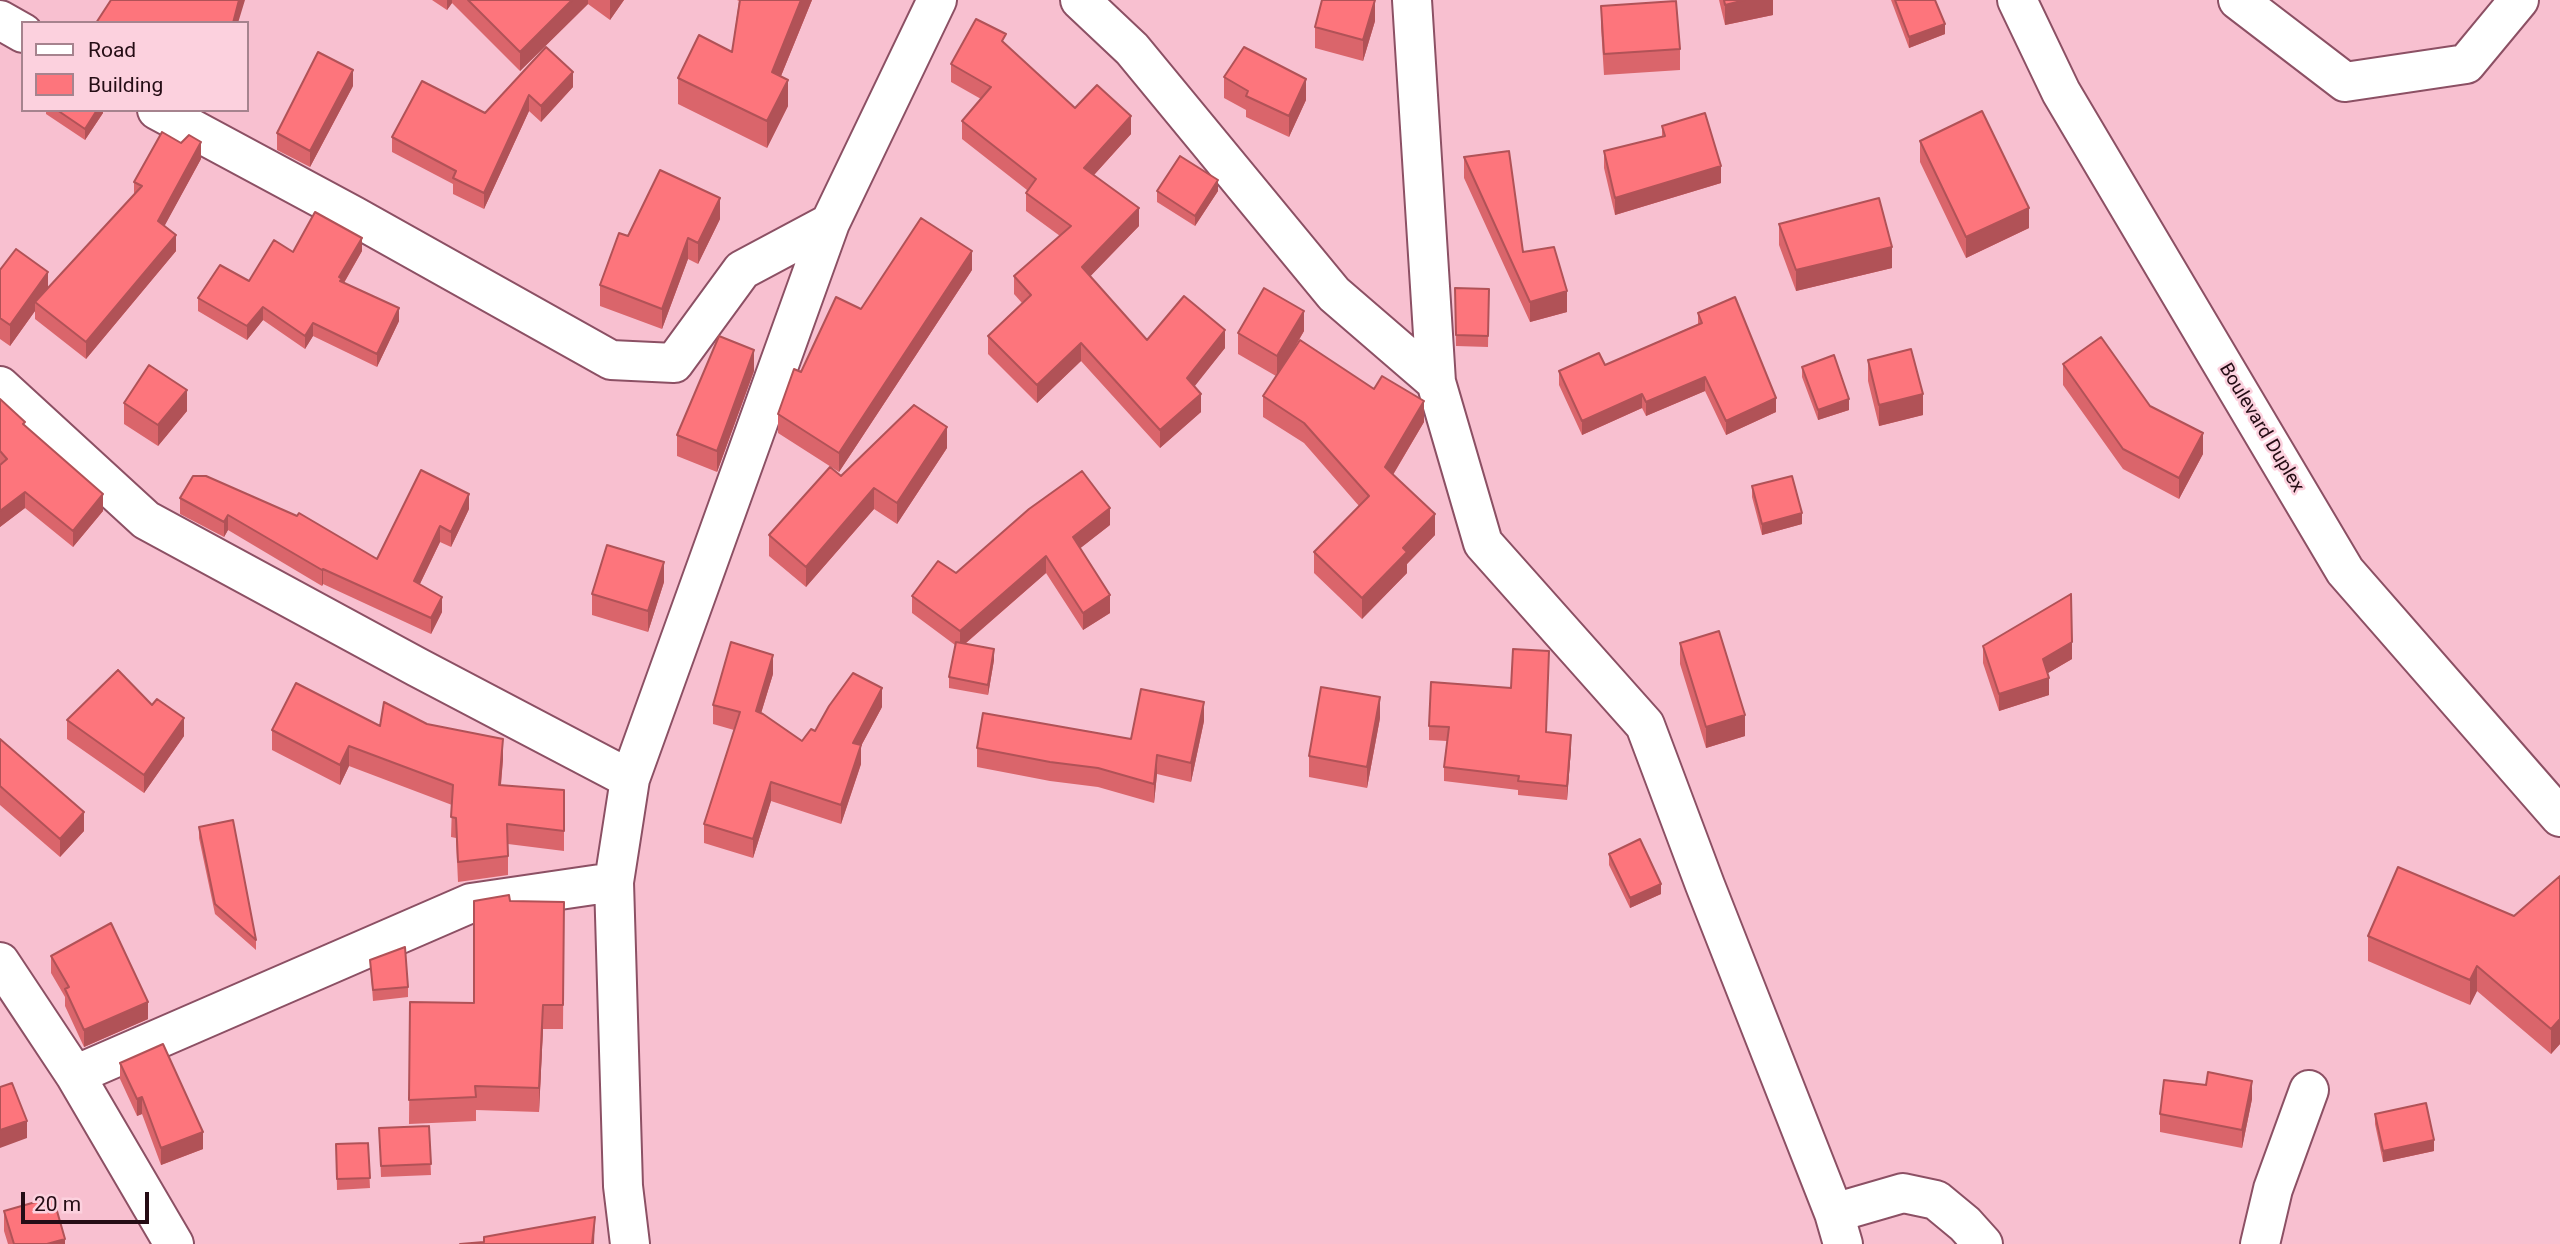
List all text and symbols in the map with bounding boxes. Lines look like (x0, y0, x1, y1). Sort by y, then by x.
legend (21, 21, 248, 112)
text: Road (88, 38, 136, 62)
text: Building (88, 73, 163, 97)
street label: Boulevard Duplex (2213, 359, 2309, 497)
scale bar (24, 1178, 152, 1222)
text: 20 m (34, 1192, 81, 1216)

